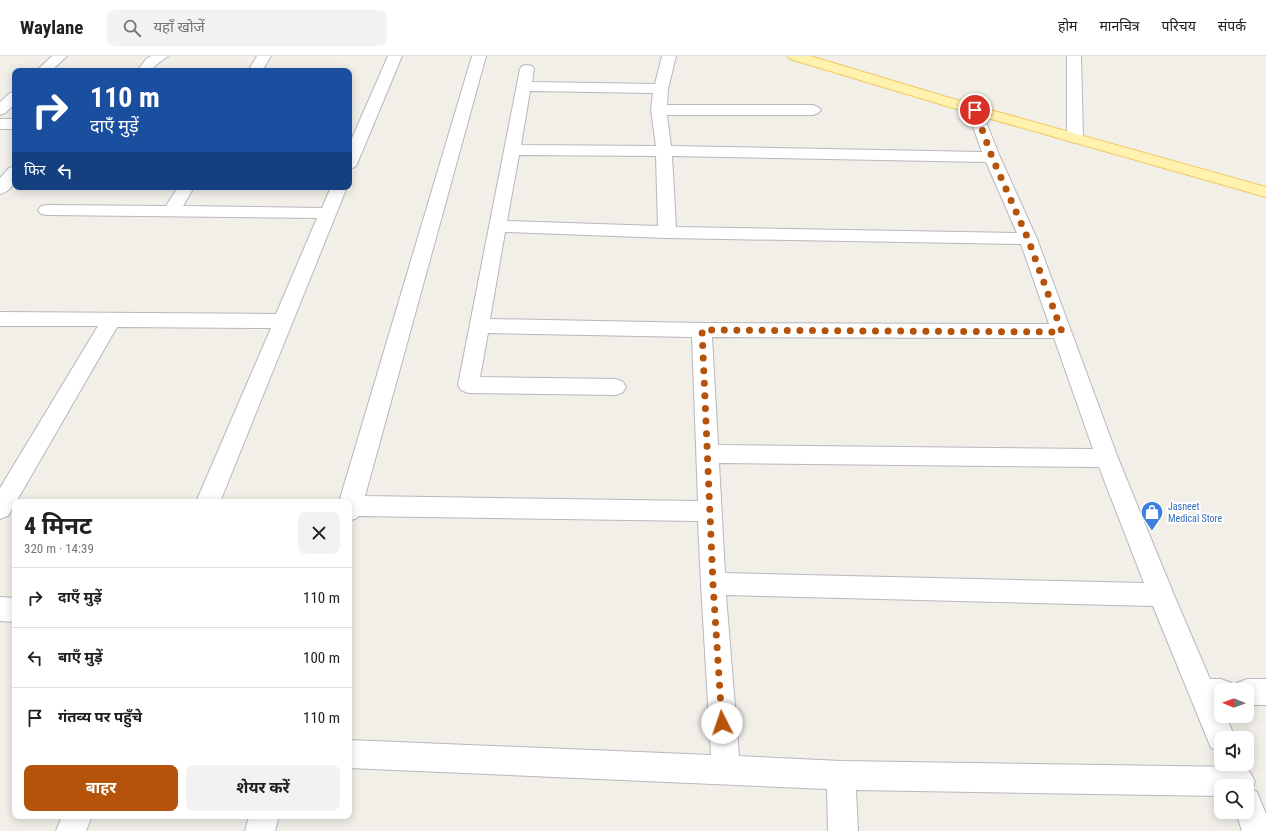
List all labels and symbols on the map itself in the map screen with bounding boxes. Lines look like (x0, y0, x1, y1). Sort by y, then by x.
pin (958, 93, 992, 127)
shop icon: Jasneet Medical Store (1139, 499, 1165, 532)
place label: Jasneet Medical Store (1168, 501, 1223, 524)
north arrow (1214, 683, 1254, 723)
position arrow (701, 702, 743, 744)

